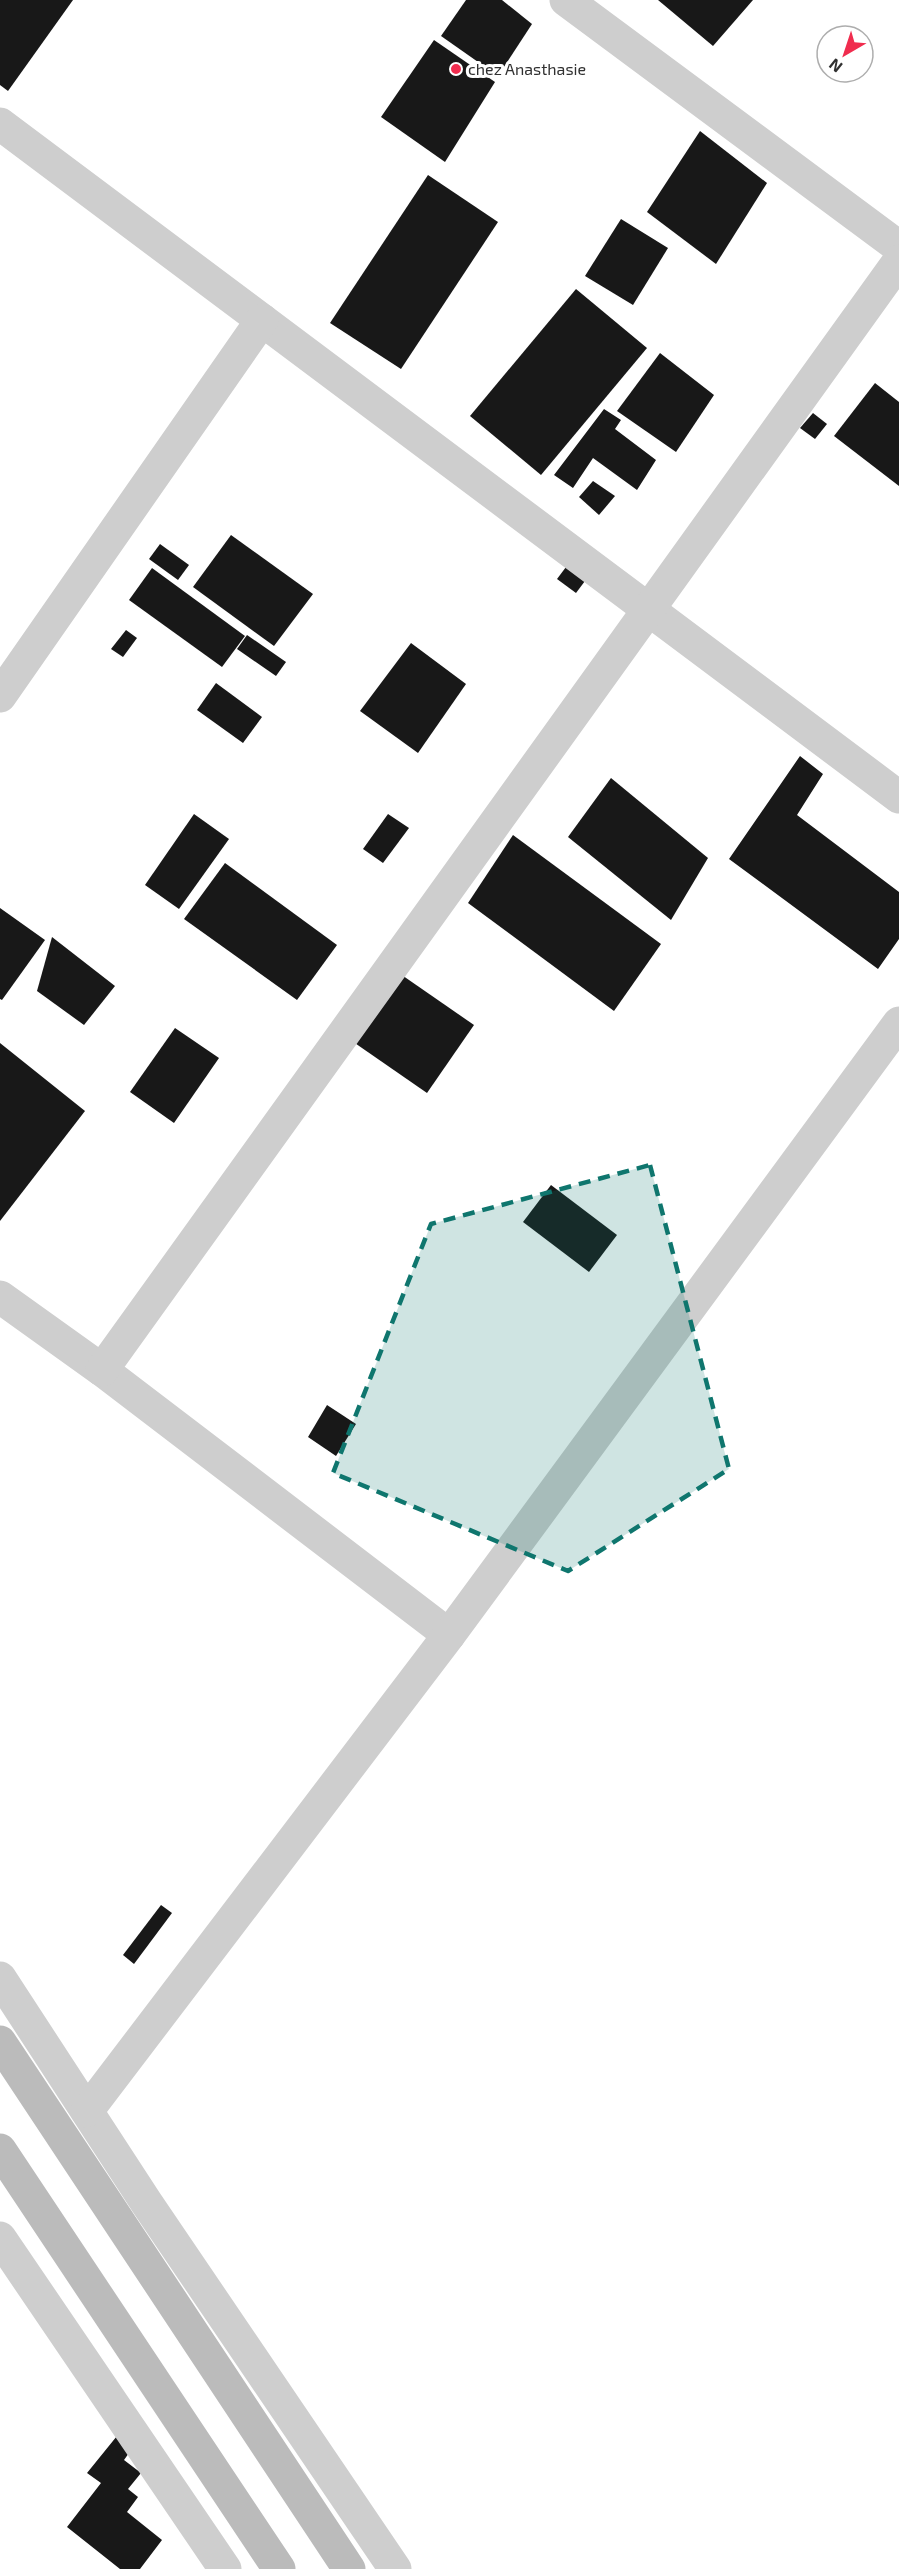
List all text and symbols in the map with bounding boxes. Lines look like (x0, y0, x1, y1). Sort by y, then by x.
north arrow (815, 24, 875, 84)
text: N (825, 55, 846, 77)
place label: chez Anasthasie (468, 59, 586, 78)
marker: chez Anasthasie (449, 62, 463, 76)

